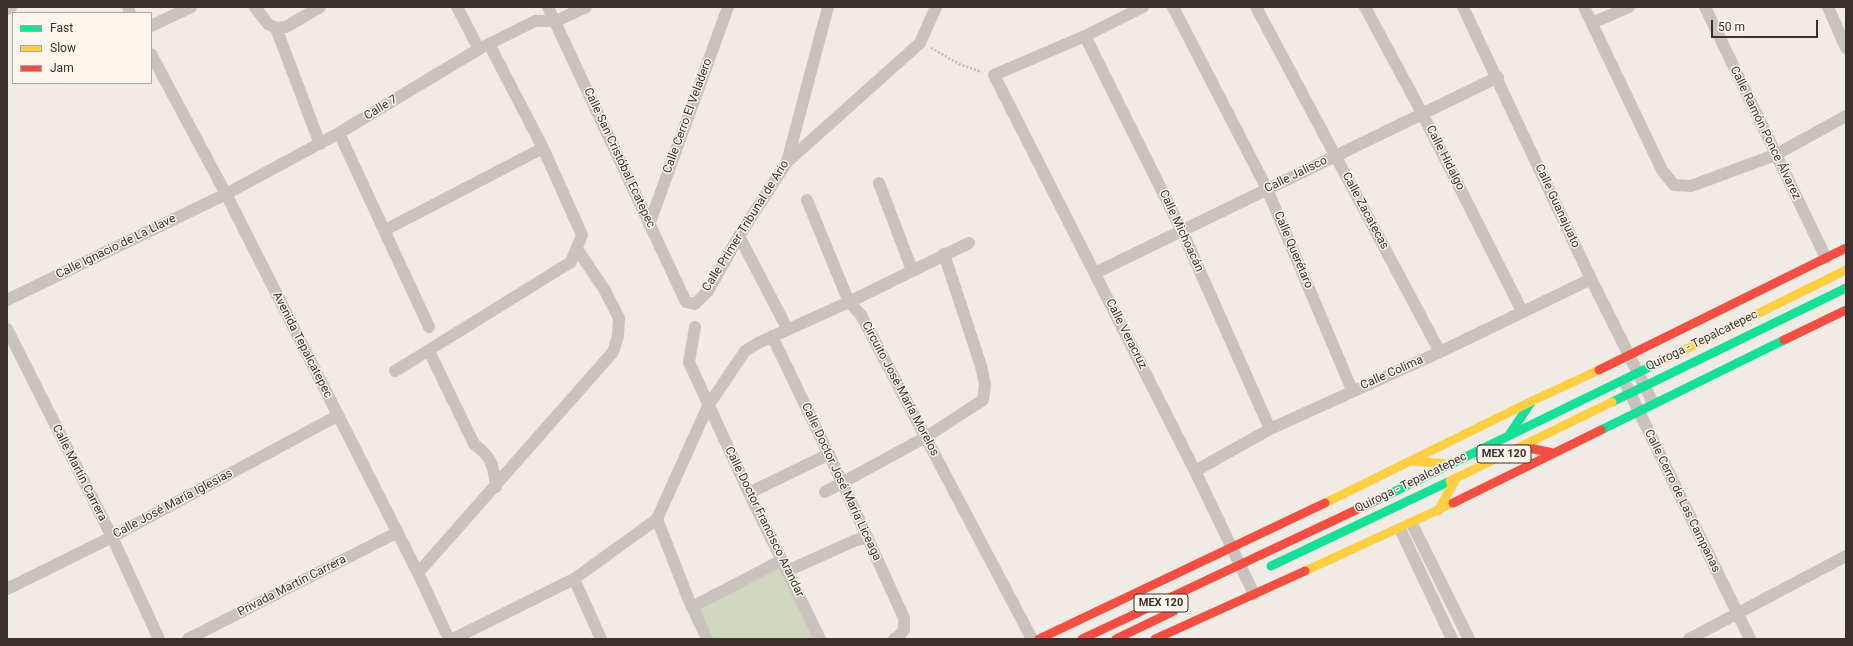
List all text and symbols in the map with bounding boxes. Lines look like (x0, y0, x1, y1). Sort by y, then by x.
legend (12, 12, 152, 84)
scale bar (1713, 12, 1820, 38)
text: 50 m (1718, 20, 1745, 34)
text: Fast (50, 21, 73, 35)
text: Slow (50, 41, 76, 55)
street label: Calle Cerro El Veladero (660, 57, 716, 175)
text: Jam (50, 61, 74, 75)
street label: Calle Ramón Ponce Álvarez (1726, 64, 1804, 202)
street label: Calle San Cristóbal Ecatepec (580, 86, 658, 230)
street label: Calle 7 (362, 92, 400, 124)
street label: Calle Hidalgo (1423, 123, 1467, 193)
street label: Calle Jalisco (1262, 154, 1330, 196)
street label: Calle Primer Tribunal de Ario (700, 158, 792, 294)
street label: Calle Guanajuato (1531, 162, 1583, 250)
street label: Calle Zacatecas (1339, 170, 1391, 252)
street label: Calle Michoacán (1156, 188, 1206, 274)
street label: Calle Querétaro (1270, 209, 1316, 291)
street label: Calle Ignacio de La Llave (54, 212, 178, 282)
street label: Avenida Tepalcatepec (269, 290, 335, 400)
street label: Calle Veracruz (1102, 297, 1150, 371)
street label: Quiroga - Tepalcatepec (1644, 308, 1760, 374)
street label: Circuito José María Morelos (858, 319, 942, 459)
street label: Calle Colima (1358, 353, 1426, 393)
street label: Calle Doctor José María Liceaga (798, 401, 884, 563)
street label: Calle Martín Carrera (48, 422, 110, 524)
street label: Calle Cerro de Las Campanas (1641, 427, 1723, 575)
street label: Calle Doctor Francisco Arandar (721, 445, 807, 599)
road number: MEX 120 (1477, 445, 1531, 463)
street label: Quiroga - Tepalcatepec (1353, 450, 1469, 516)
street label: Calle José María Iglesias (111, 466, 235, 542)
street label: Privada Martín Carrera (235, 552, 349, 620)
road number: MEX 120 (1134, 594, 1188, 612)

